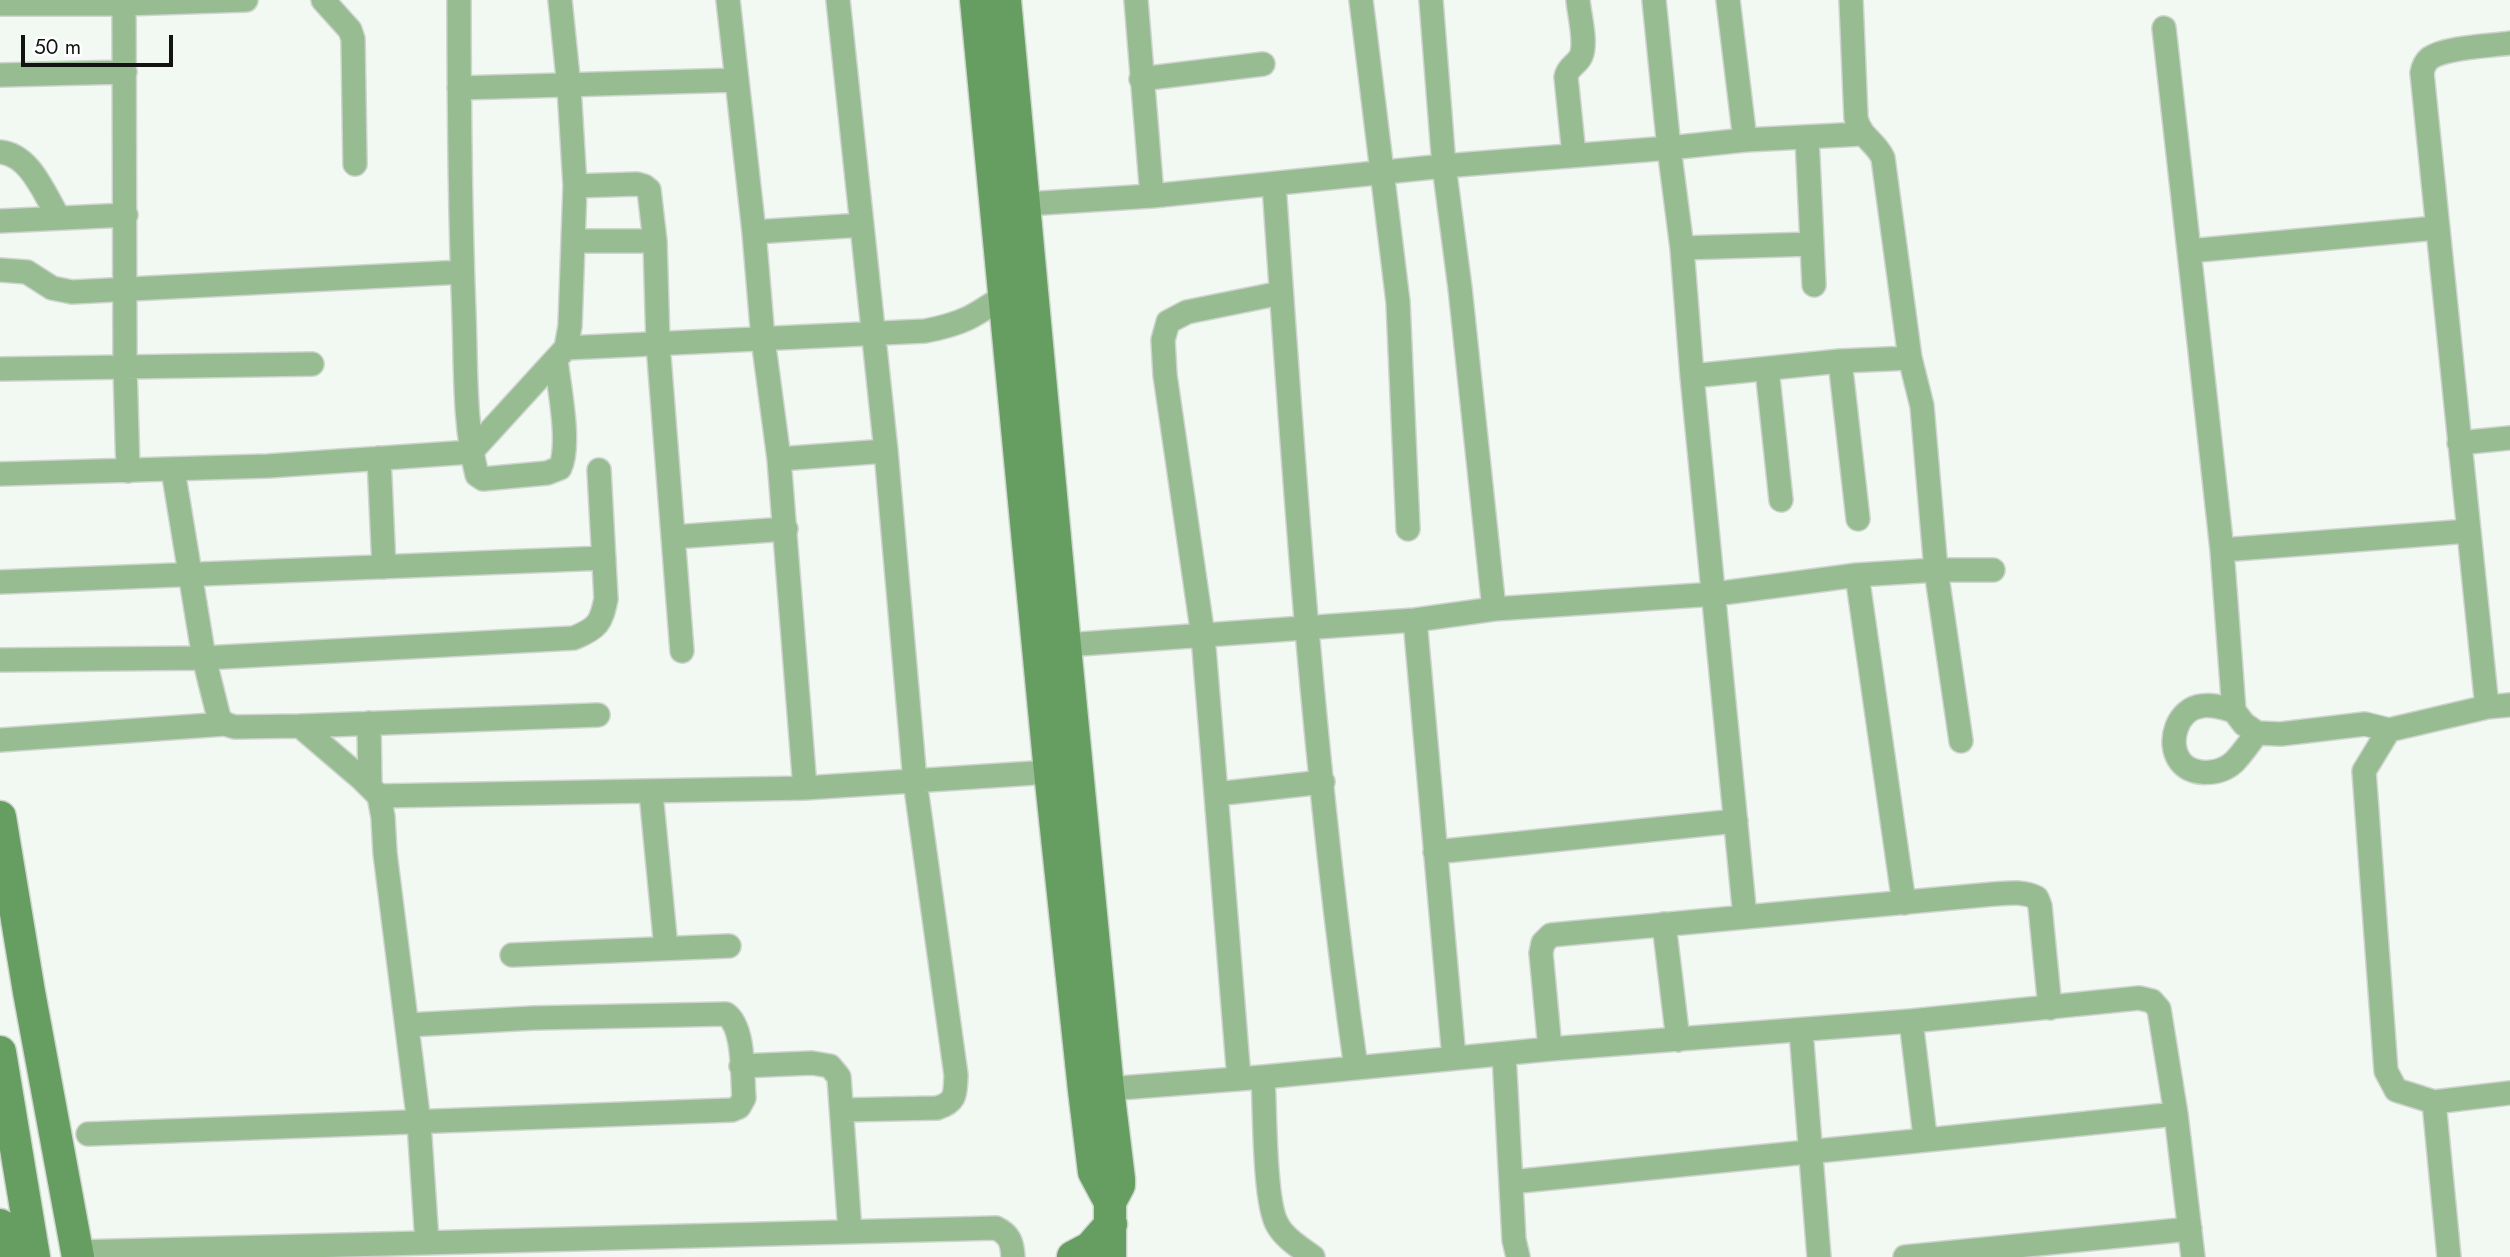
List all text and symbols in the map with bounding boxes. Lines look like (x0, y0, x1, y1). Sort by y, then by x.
scale bar (24, 21, 177, 65)
text: 50 m (34, 32, 81, 62)

